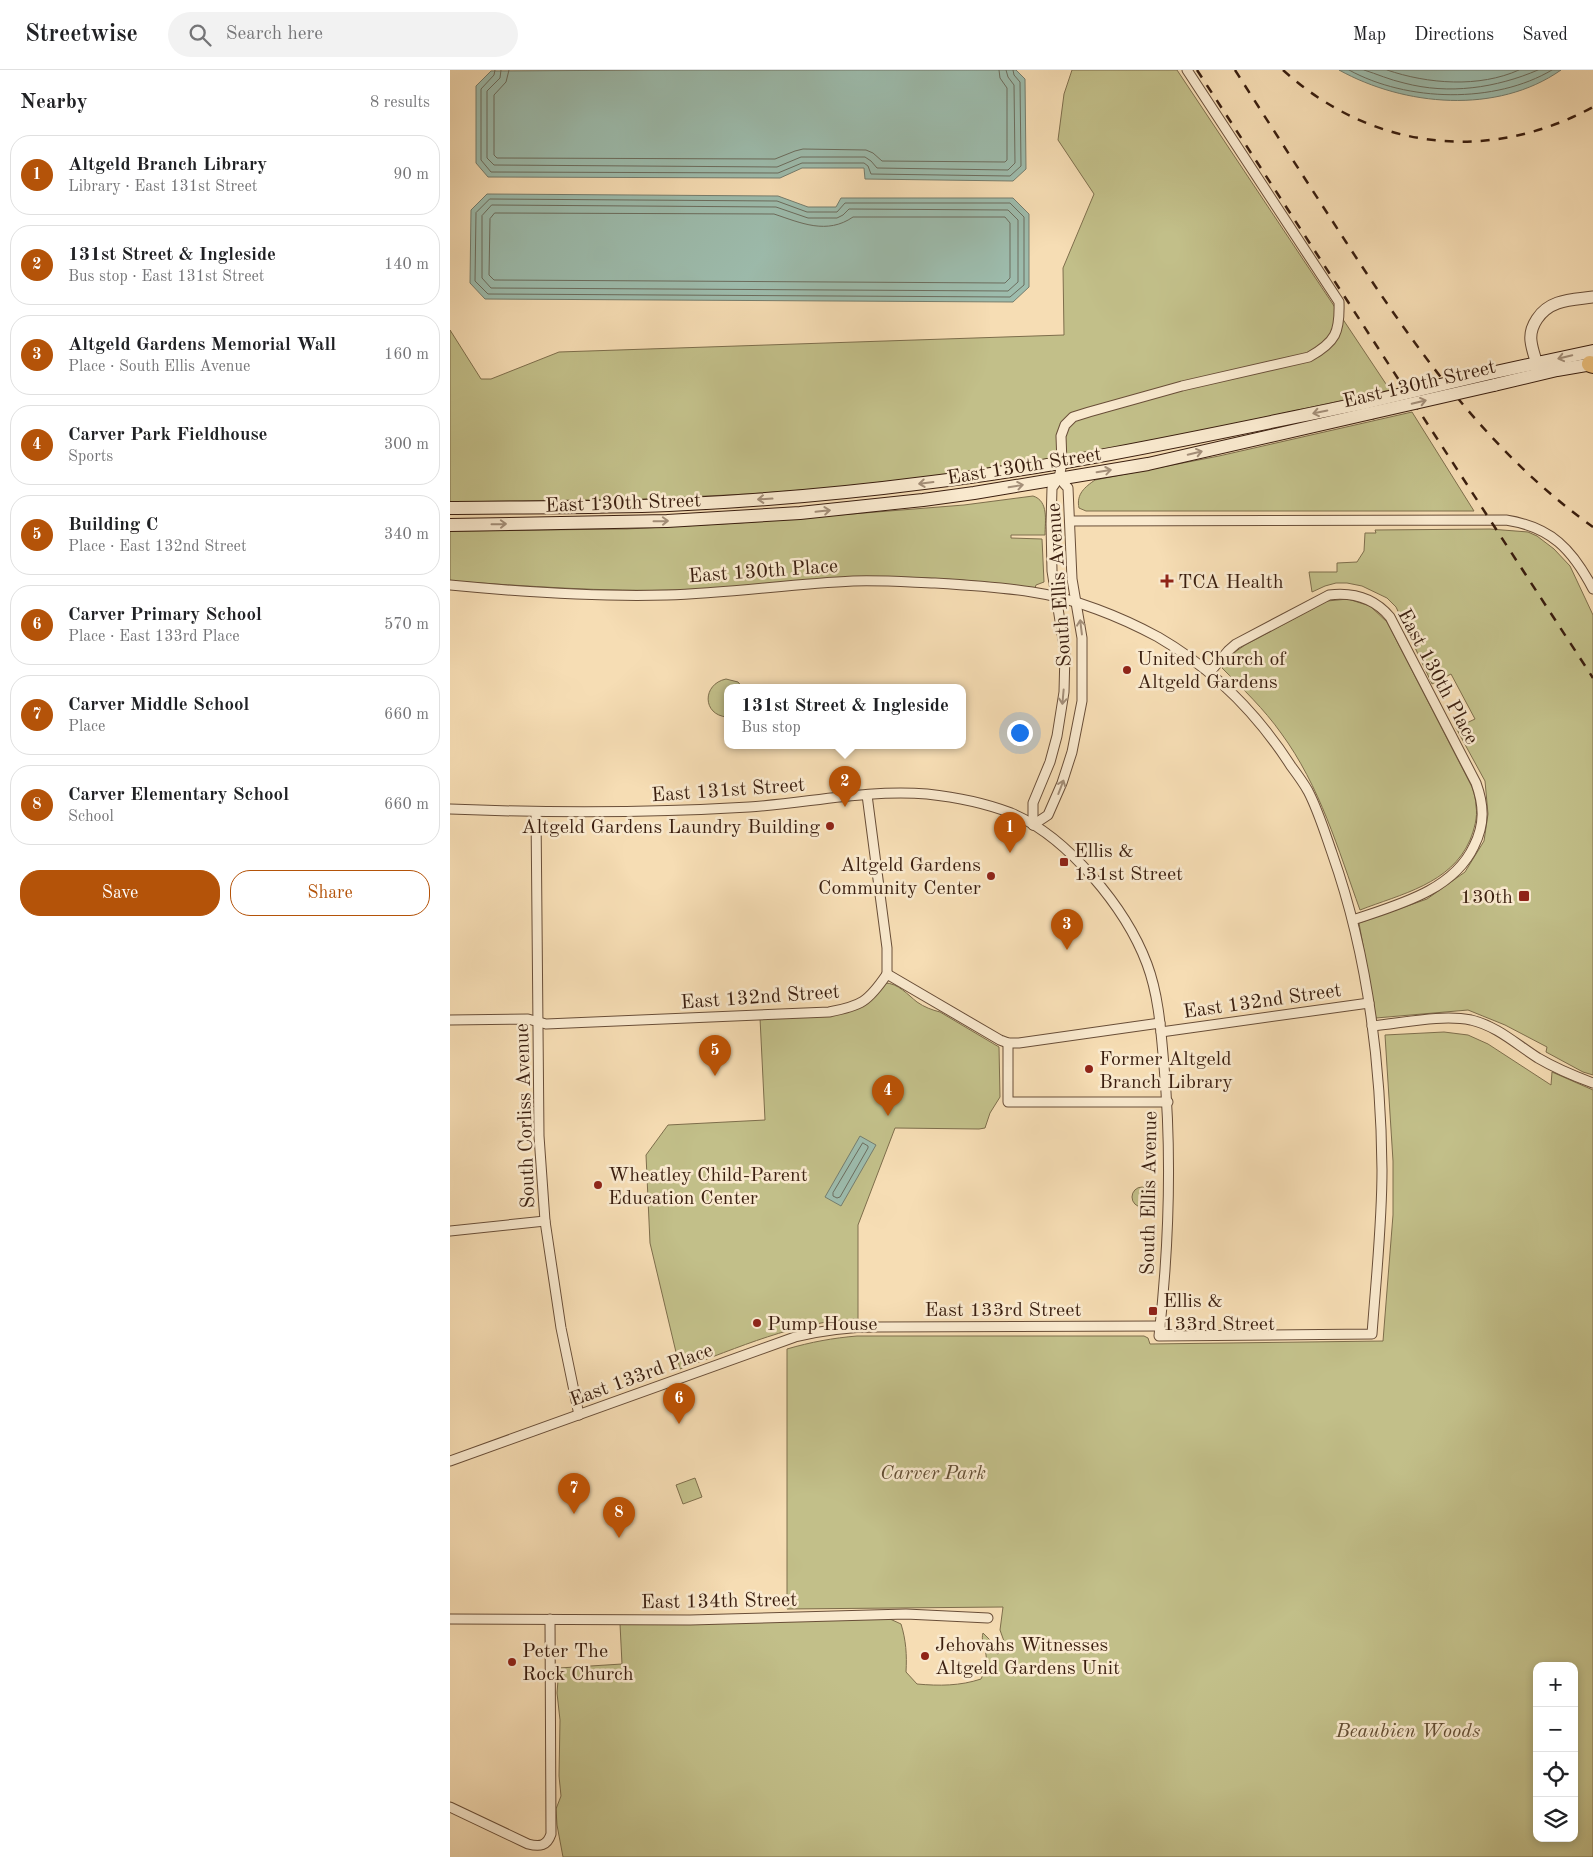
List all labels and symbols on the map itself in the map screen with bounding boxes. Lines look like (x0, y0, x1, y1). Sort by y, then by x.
one-way arrow (1557, 352, 1573, 362)
street label: East 130th Street (1341, 358, 1498, 412)
one-way arrow (1410, 397, 1426, 406)
one-way arrow (1313, 407, 1329, 417)
street label: East 130th Street (946, 445, 1103, 489)
one-way arrow (1187, 448, 1203, 457)
one-way arrow (1095, 466, 1111, 476)
one-way arrow (919, 478, 935, 488)
one-way arrow (1008, 480, 1024, 490)
street label: East 130th Street (545, 491, 701, 517)
one-way arrow (757, 494, 773, 503)
street label: South Ellis Avenue (1044, 502, 1076, 667)
one-way arrow (815, 506, 831, 516)
one-way arrow (653, 517, 669, 526)
one-way arrow (490, 519, 506, 529)
street label: East 130th Place (688, 557, 839, 587)
place label: TCA Health (1178, 573, 1284, 593)
marker: TCA Health (1160, 574, 1174, 588)
street label: East 130th Place (1393, 606, 1481, 748)
one-way arrow (1076, 619, 1086, 635)
place label: United Church of Altgeld Gardens (1137, 650, 1287, 693)
marker: United Church of Altgeld Gardens (1121, 664, 1133, 676)
one-way arrow (1058, 689, 1068, 705)
your location (1007, 720, 1033, 746)
pin: 2 (829, 766, 861, 807)
street label: East 131st Street (651, 776, 806, 806)
one-way arrow (1057, 779, 1066, 795)
pin: 1 (994, 812, 1026, 853)
place label: Altgeld Gardens Laundry Building (521, 818, 820, 838)
marker: Altgeld Gardens Laundry Building (824, 820, 836, 832)
place label: Ellis & 131st Street (1074, 842, 1183, 885)
place label: Altgeld Gardens Community Center (818, 856, 981, 899)
marker: Ellis & 131st Street (1058, 856, 1070, 868)
marker: Altgeld Gardens Community Center (985, 870, 997, 882)
place label: 130th (1460, 888, 1513, 908)
marker: 130th (1517, 889, 1531, 903)
pin: 3 (1051, 909, 1083, 950)
street label: East 132nd Street (1182, 981, 1343, 1023)
street label: East 132nd Street (680, 982, 840, 1014)
street label: South Corliss Avenue (513, 1023, 539, 1209)
pin: 5 (699, 1035, 731, 1076)
place label: Former Altgeld Branch Library (1099, 1050, 1233, 1093)
marker: Former Altgeld Branch Library (1083, 1063, 1095, 1075)
pin: 4 (872, 1075, 904, 1116)
street label: South Ellis Avenue (1139, 1111, 1161, 1275)
place label: Wheatley Child-Parent Education Center (608, 1166, 808, 1209)
marker: Wheatley Child-Parent Education Center (592, 1179, 604, 1191)
place label: Ellis & 133rd Street (1163, 1292, 1275, 1335)
street label: East 133rd Street (925, 1301, 1082, 1321)
marker: Ellis & 133rd Street (1147, 1305, 1159, 1317)
place label: Pump House (767, 1315, 877, 1335)
marker: Pump House (751, 1317, 763, 1329)
street label: East 133rd Place (567, 1341, 716, 1411)
pin: 6 (663, 1383, 695, 1424)
park label: Carver Park (880, 1464, 986, 1484)
pin: 7 (558, 1473, 590, 1514)
pin: 8 (603, 1497, 635, 1538)
street label: East 134th Street (641, 1591, 797, 1613)
place label: Jehovahs Witnesses Altgeld Gardens Unit (935, 1636, 1120, 1679)
place label: Peter The Rock Church (522, 1642, 634, 1685)
marker: Jehovahs Witnesses Altgeld Gardens Unit (919, 1650, 931, 1662)
marker: Peter The Rock Church (506, 1656, 518, 1668)
park label: Beaubien Woods (1335, 1722, 1480, 1742)

